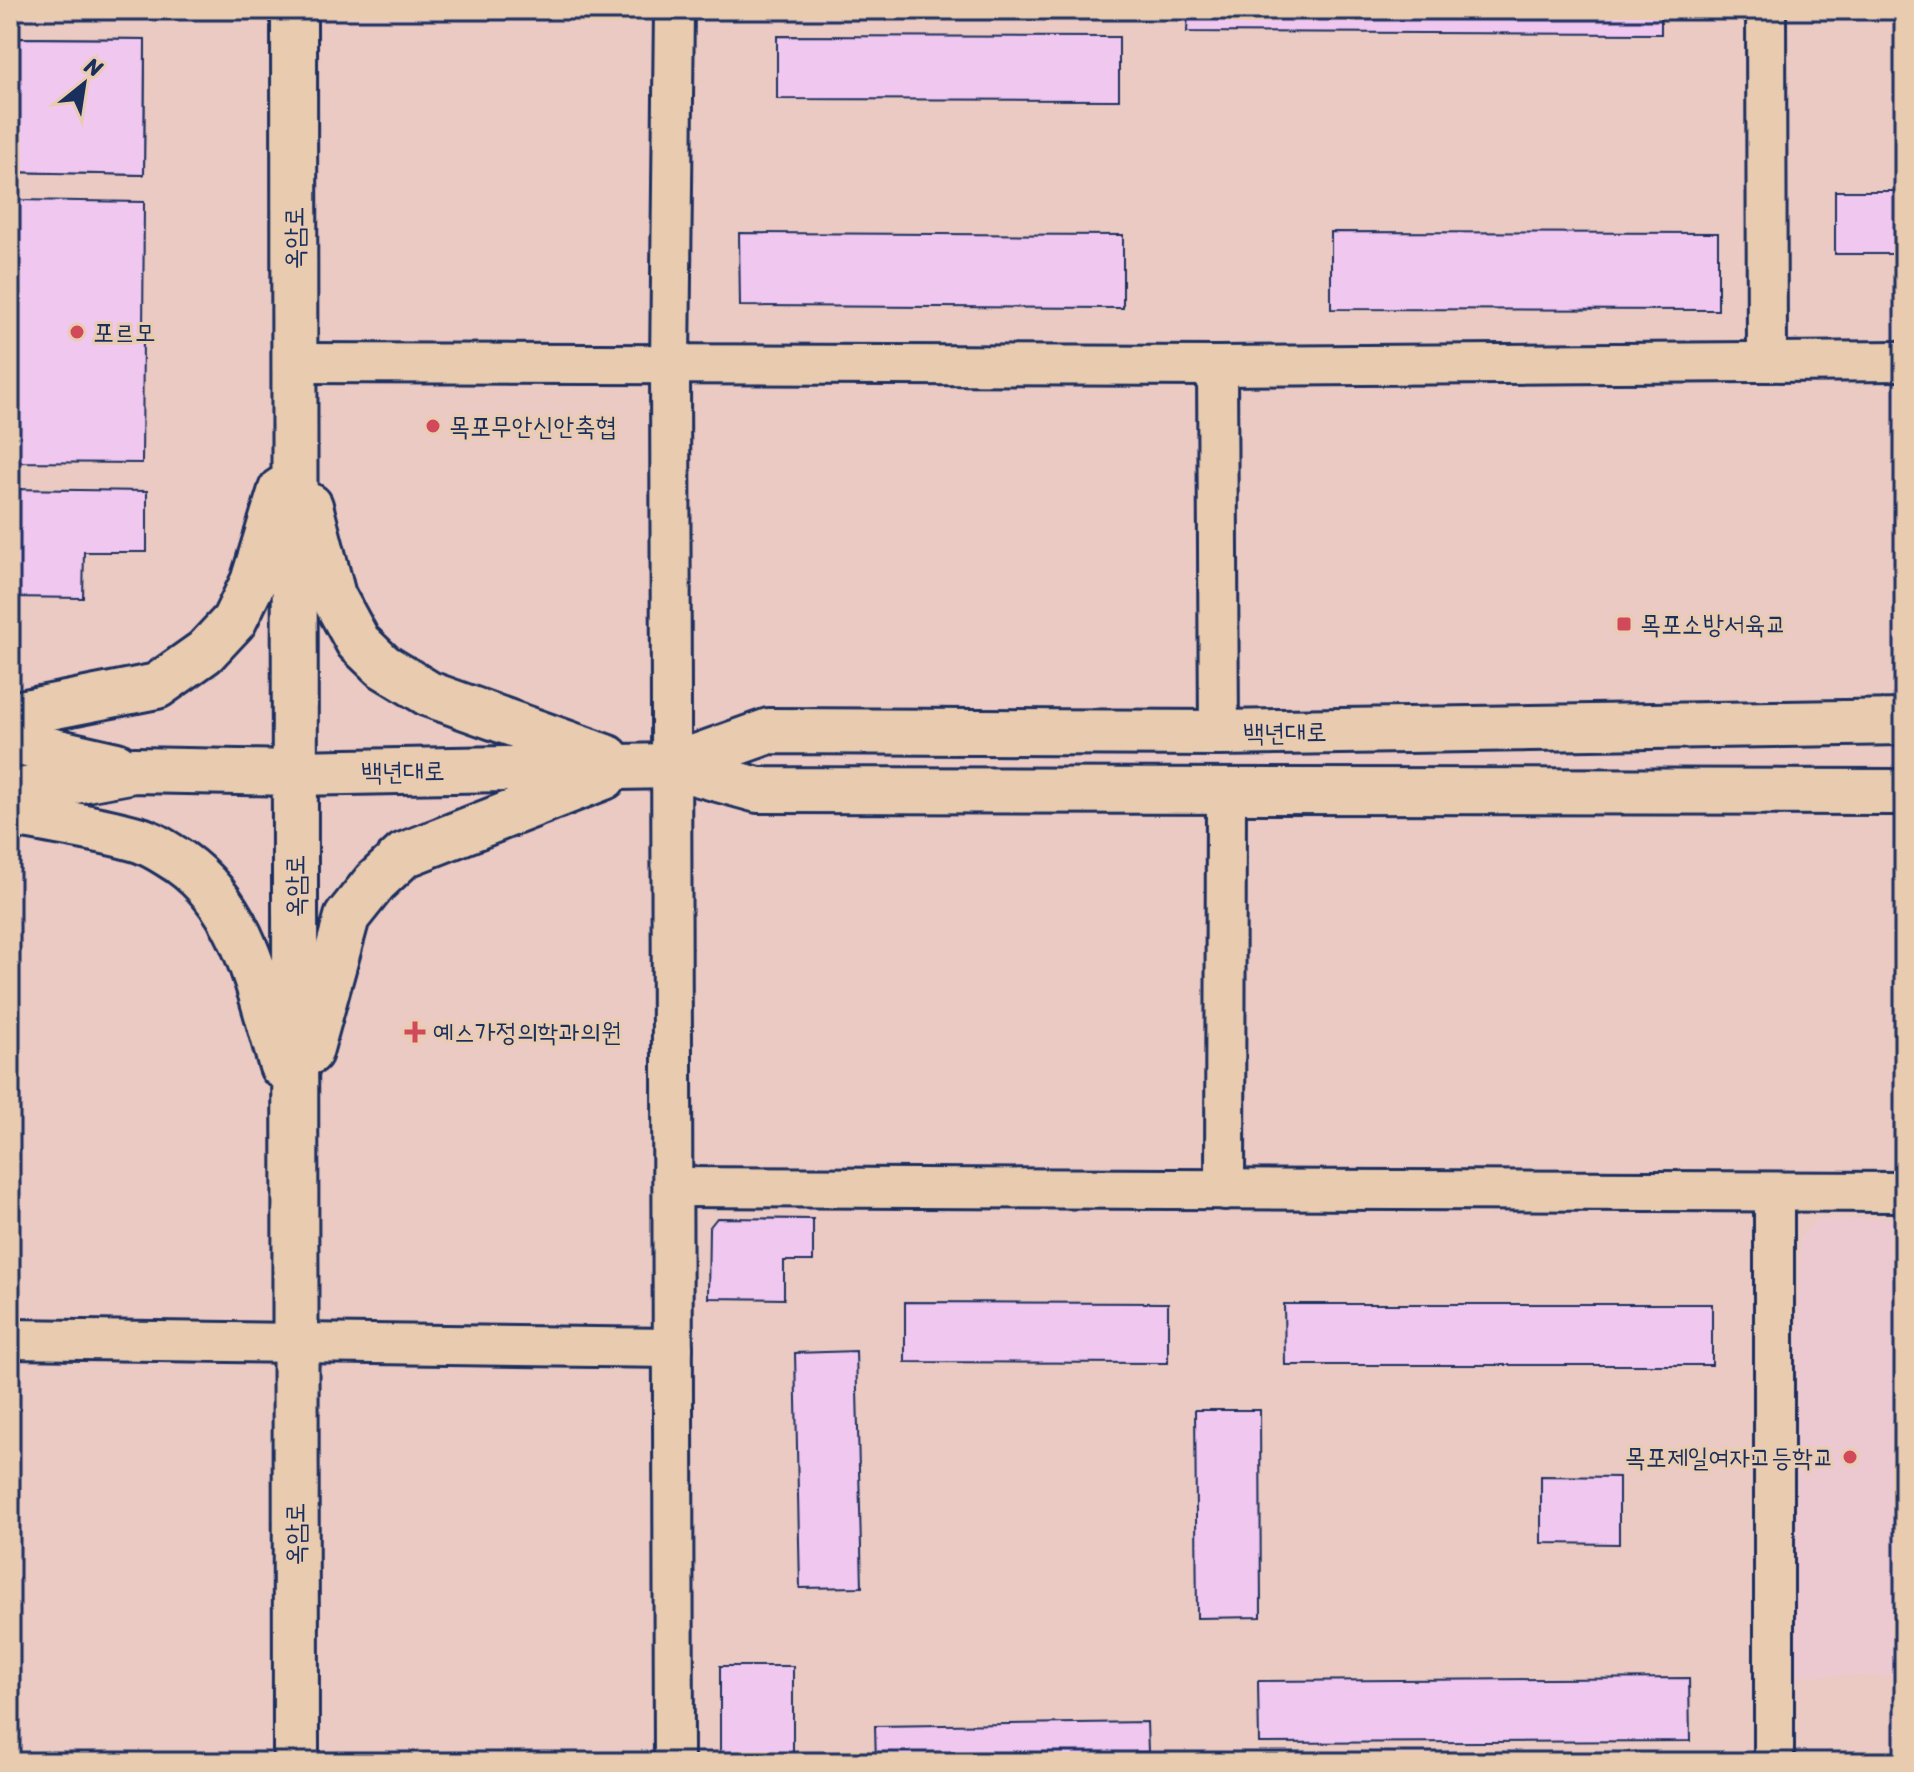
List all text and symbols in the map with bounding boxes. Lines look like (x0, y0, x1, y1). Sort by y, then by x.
north arrow (44, 44, 124, 124)
text: N (77, 46, 111, 88)
street label: 옥암로 (271, 207, 317, 269)
place label: 포르모 (93, 309, 156, 355)
marker: 포르모 (68, 323, 86, 341)
place label: 목포무안신안축협 (449, 403, 616, 449)
marker: 목포무안신안축협 (424, 417, 442, 435)
place label: 목포소방서육교 (1640, 601, 1786, 647)
marker: 목포소방서육교 (1615, 615, 1633, 633)
street label: 백년대로 (1243, 708, 1327, 756)
street label: 백년대로 (361, 747, 445, 795)
street label: 옥암로 (272, 855, 318, 917)
place label: 예스가정의학과의원 (433, 1009, 621, 1055)
marker: 예스가정의학과의원 (404, 1021, 426, 1043)
place label: 목포제일여자고등학교 (1625, 1434, 1834, 1480)
marker: 목포제일여자고등학교 (1841, 1448, 1859, 1466)
street label: 옥암로 (272, 1503, 318, 1565)

